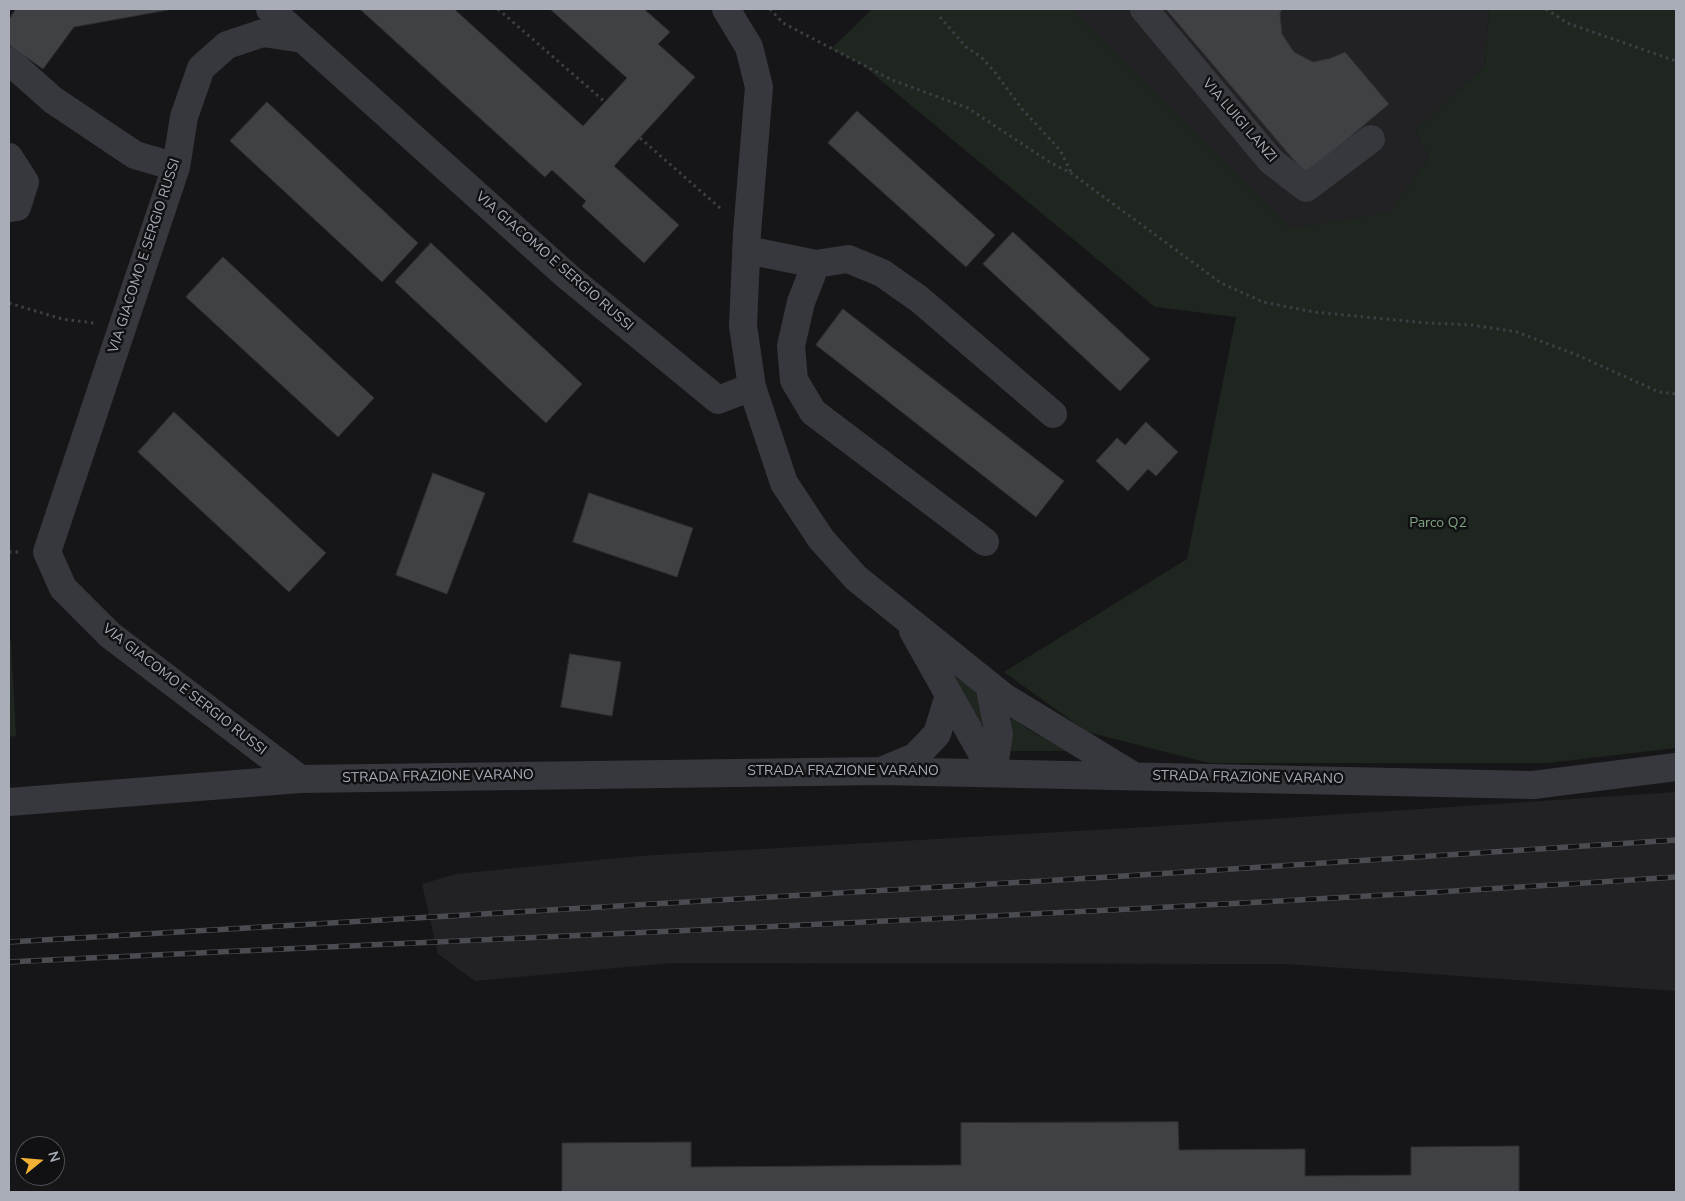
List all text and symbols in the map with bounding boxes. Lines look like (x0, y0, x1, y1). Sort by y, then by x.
street label: VIA LUIGI LANZI (1198, 76, 1280, 166)
street label: VIA GIACOMO E SERGIO RUSSI (106, 157, 184, 355)
street label: VIA GIACOMO E SERGIO RUSSI (472, 189, 636, 335)
park label: Parco Q2 (1409, 516, 1467, 532)
street label: VIA GIACOMO E SERGIO RUSSI (99, 621, 269, 759)
street label: STRADA FRAZIONE VARANO (747, 764, 939, 780)
street label: STRADA FRAZIONE VARANO (342, 767, 534, 787)
street label: STRADA FRAZIONE VARANO (1152, 768, 1344, 788)
north arrow (15, 1136, 65, 1186)
text: N (43, 1149, 64, 1165)

